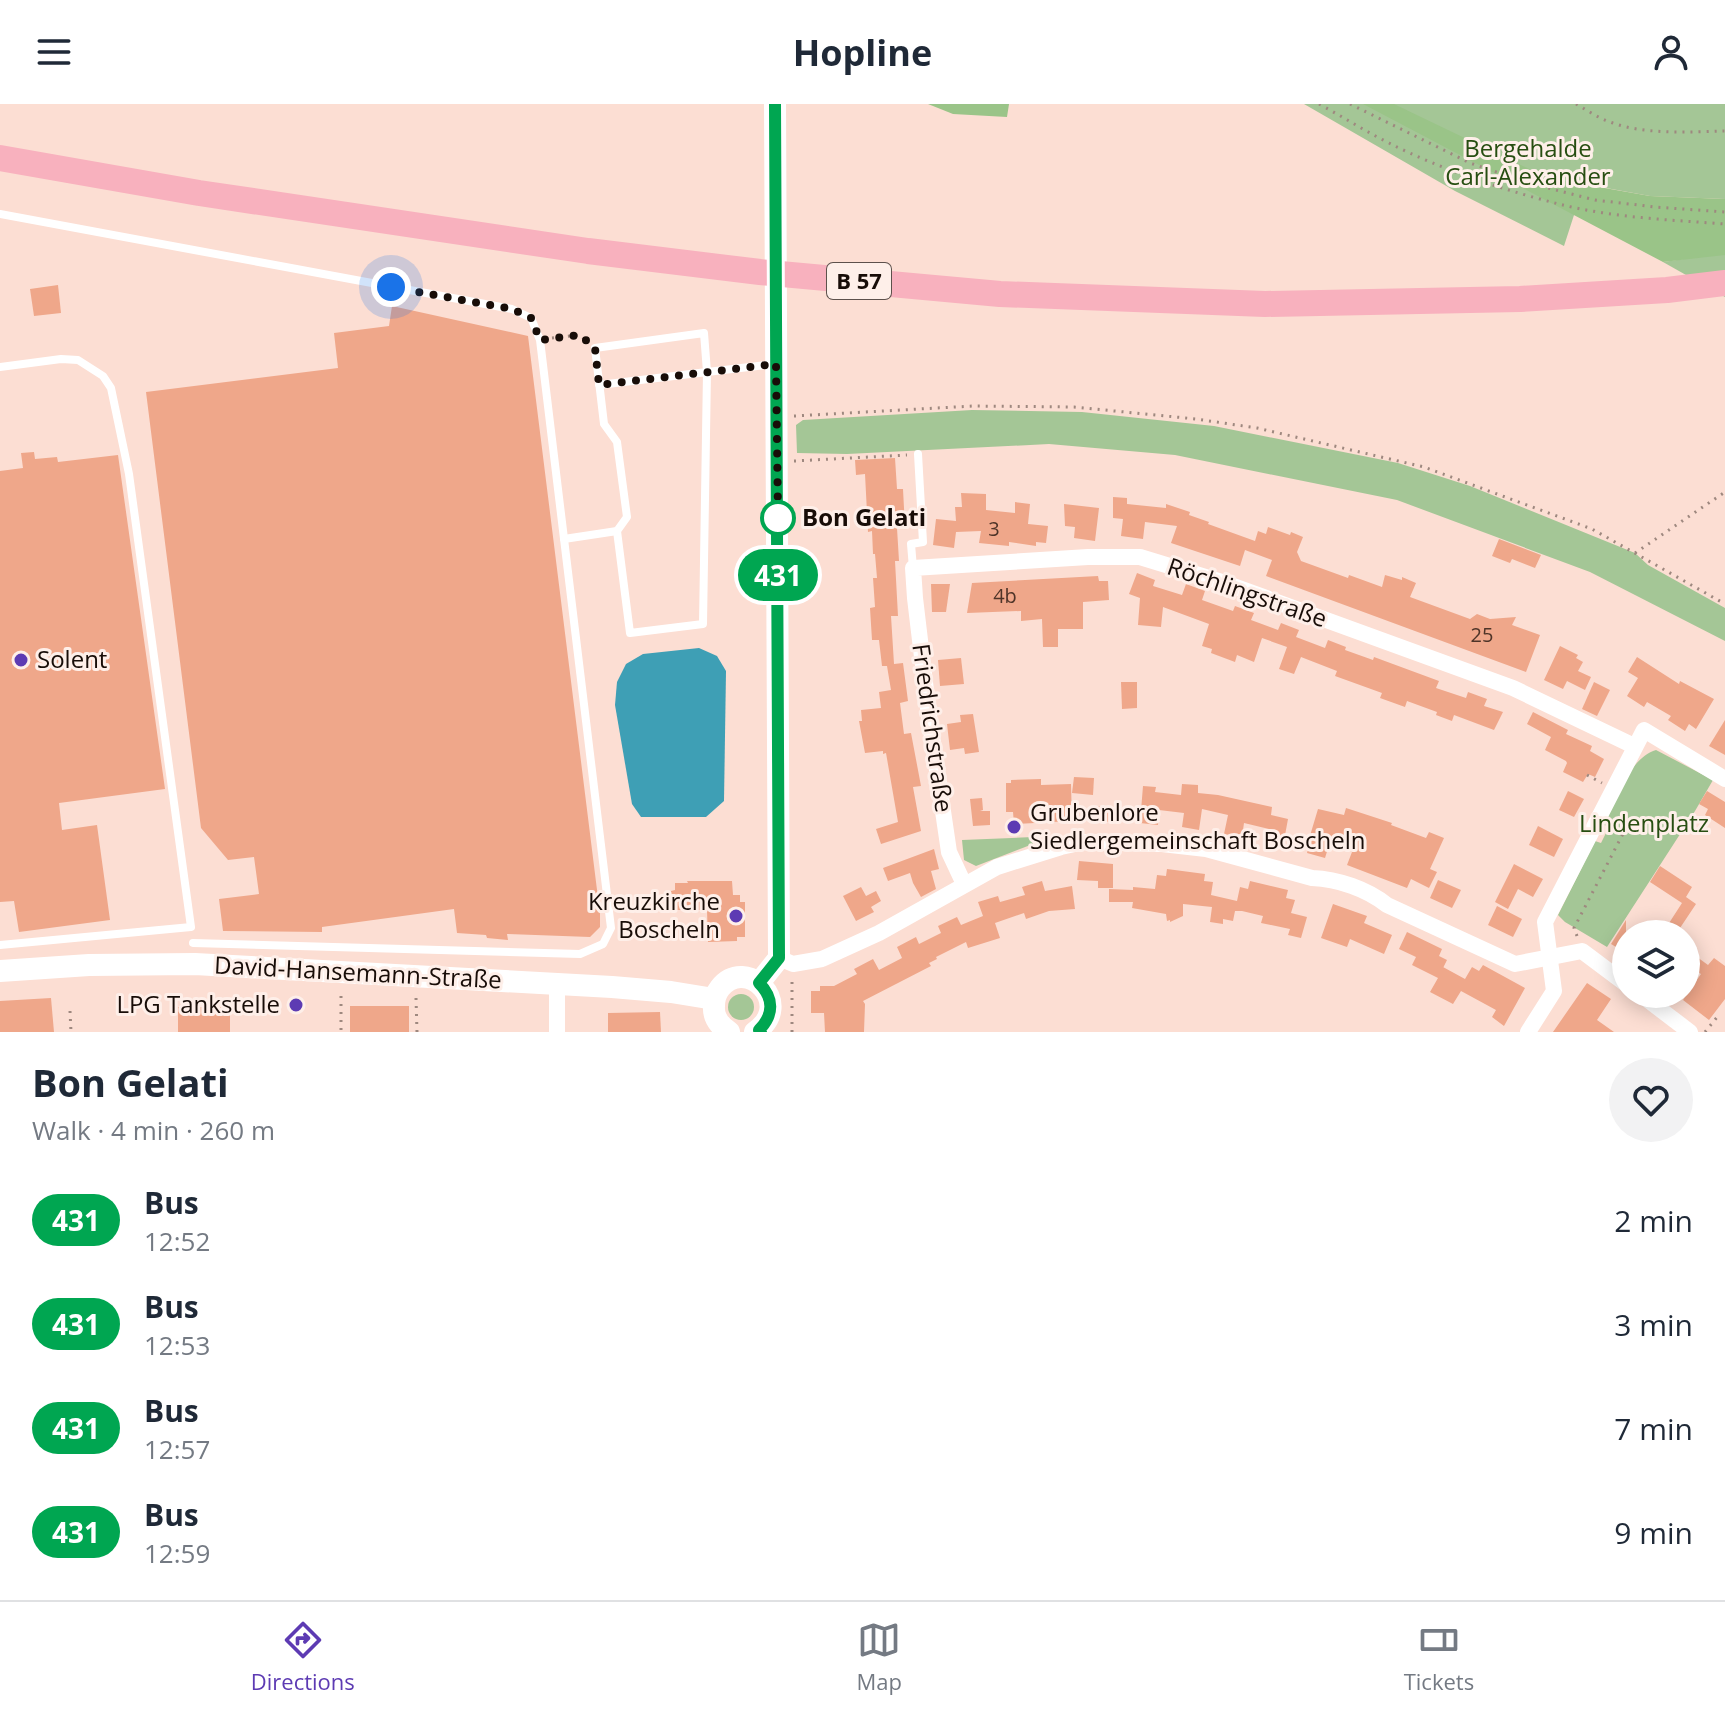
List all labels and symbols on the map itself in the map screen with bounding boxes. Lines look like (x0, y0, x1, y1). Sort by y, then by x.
park label: Bergehalde Carl-Alexander (1445, 131, 1611, 192)
road number: B 57 (827, 263, 891, 299)
your location (371, 267, 411, 307)
place label: Bon Gelati (802, 500, 926, 533)
marker: Bon Gelati (761, 501, 795, 535)
house number: 3 (988, 515, 1000, 542)
line badge: 431 (732, 549, 824, 601)
street label: Röchlingstraße (1163, 549, 1332, 634)
house number: 4b (993, 582, 1017, 609)
house number: 25 (1471, 621, 1493, 648)
street label: Friedrichstraße (905, 641, 962, 814)
place label: Solent (37, 642, 107, 675)
marker: Solent (12, 651, 30, 669)
place label: Grubenlore Siedlergemeinschaft Boscheln (1030, 795, 1365, 856)
park label: Lindenplatz (1579, 806, 1709, 839)
marker: Grubenlore Siedlergemeinschaft Boscheln (1005, 818, 1023, 836)
place label: Kreuzkirche Boscheln (588, 884, 720, 945)
marker: Kreuzkirche Boscheln (727, 907, 745, 925)
street label: David-Hansemann-Straße (213, 947, 503, 996)
place label: LPG Tankstelle (116, 987, 280, 1020)
marker: LPG Tankstelle (287, 996, 305, 1014)

